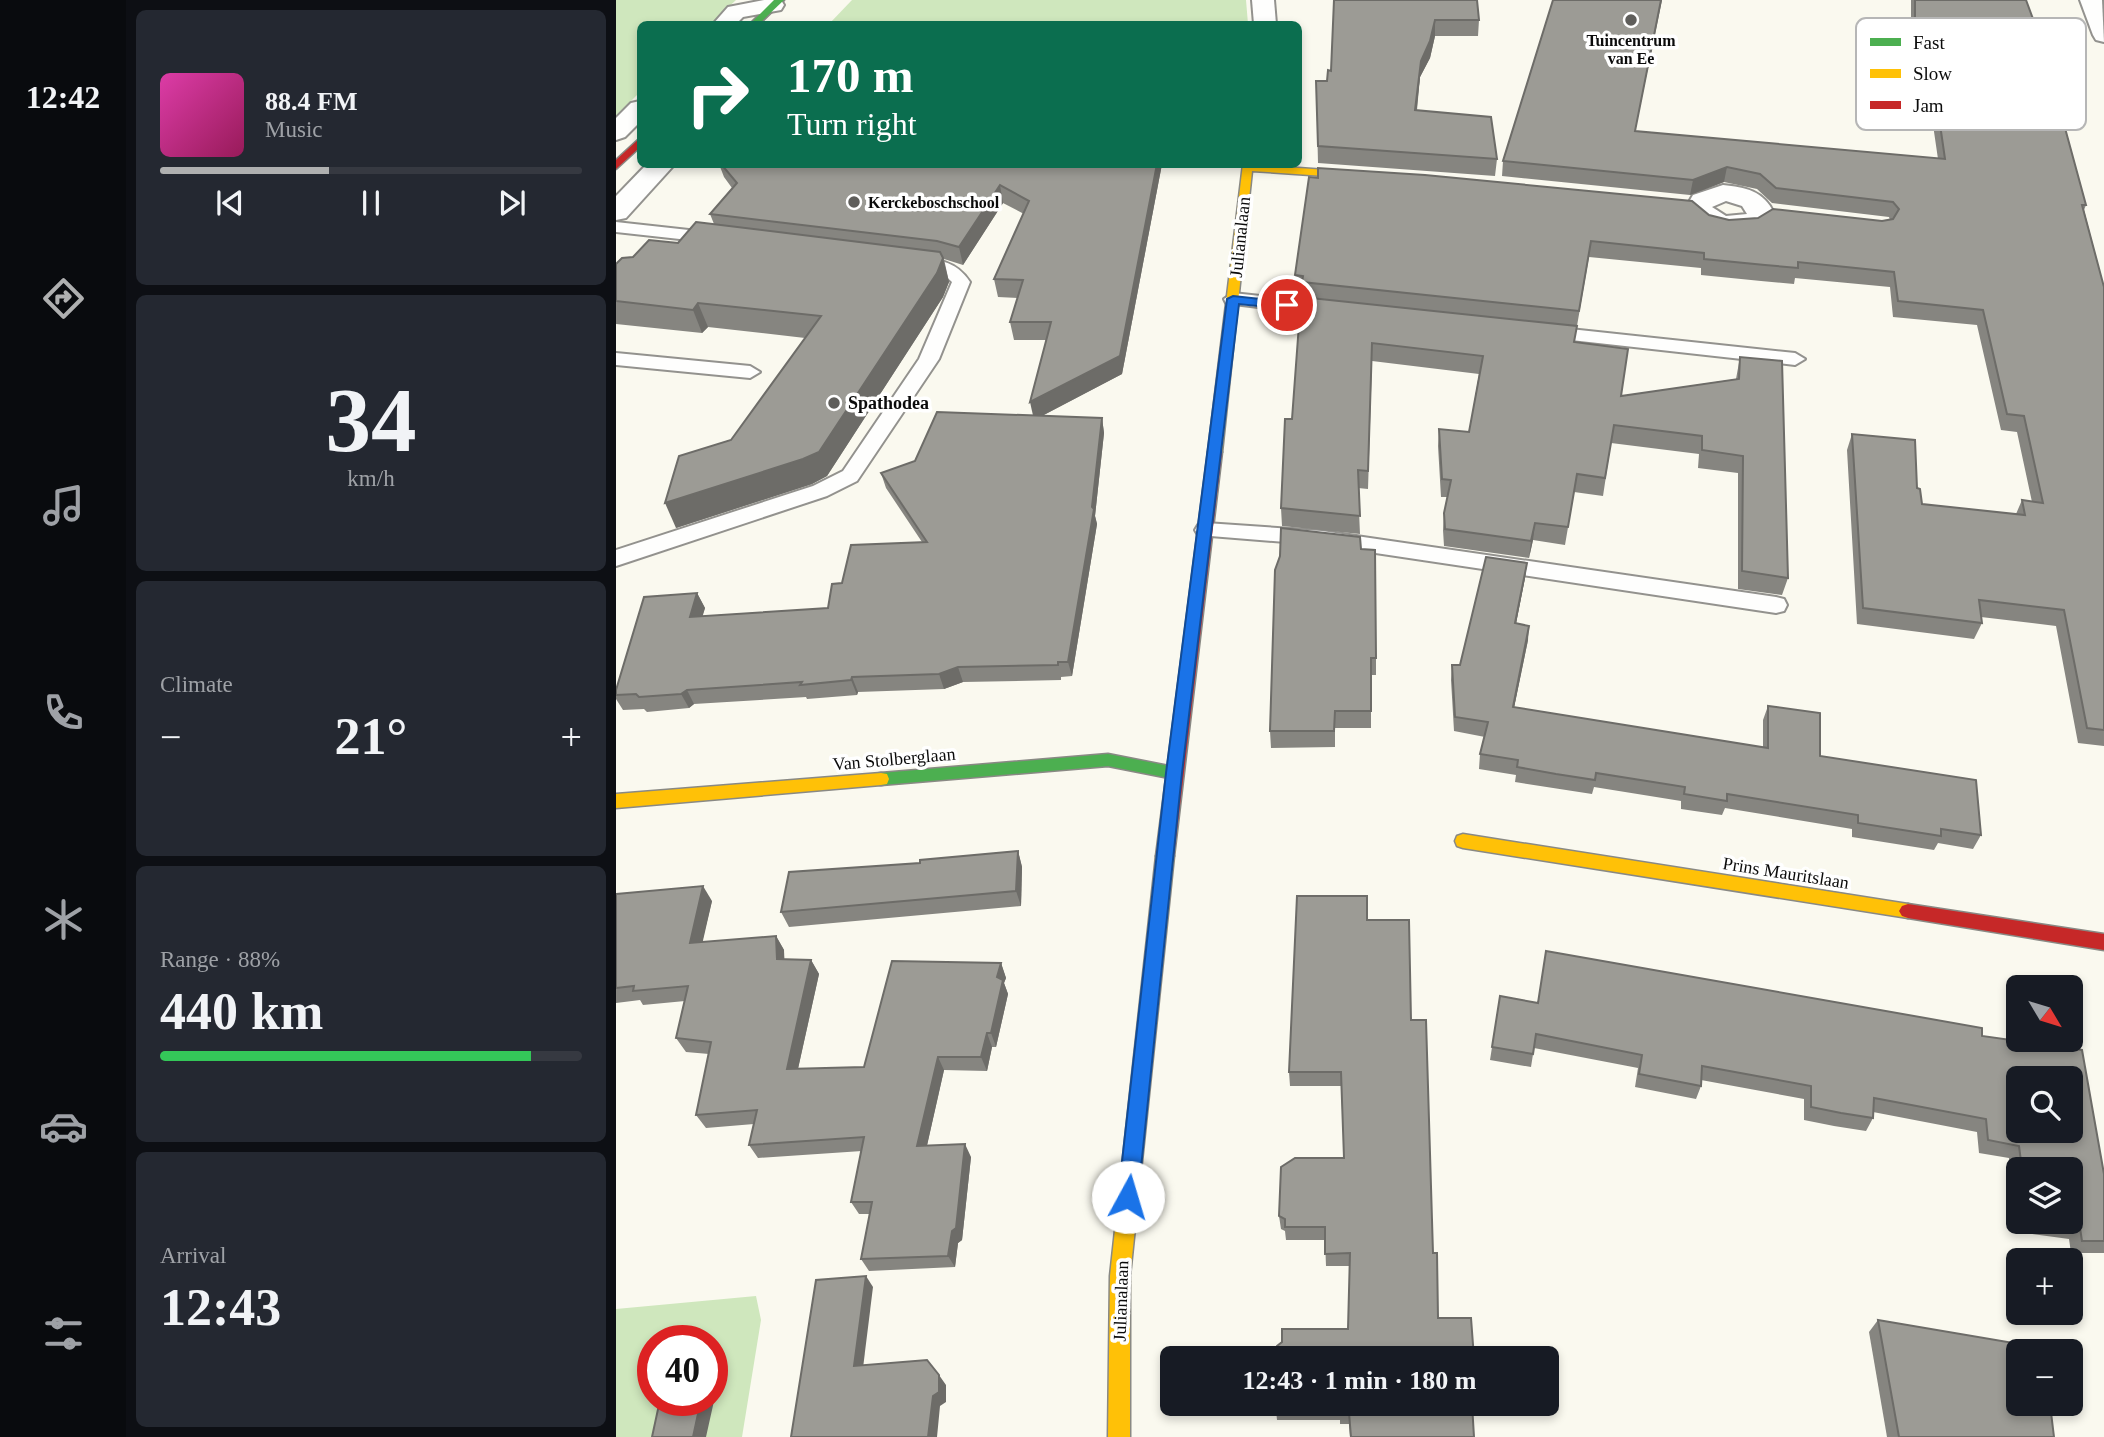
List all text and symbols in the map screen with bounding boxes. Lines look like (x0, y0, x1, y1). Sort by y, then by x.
marker: Tuincentrum van Ee (1623, 12, 1639, 28)
legend (1856, 18, 2086, 130)
place label: Tuincentrum van Ee (1586, 32, 1676, 67)
text: Fast (1913, 32, 1945, 53)
text: 170 m (787, 48, 914, 103)
icon: right (672, 49, 763, 140)
text: Slow (1913, 63, 1952, 84)
text: 12:42 (26, 79, 100, 115)
text: 88.4 FM (265, 87, 357, 116)
text: Jam (1913, 95, 1944, 116)
text: Turn right (787, 106, 917, 142)
text: Music (265, 117, 323, 142)
icon: previous (211, 184, 249, 222)
icon: pause (352, 184, 390, 222)
icon: next (493, 184, 531, 222)
marker: Kerckeboschschool (846, 194, 862, 210)
place label: Kerckeboschschool (868, 194, 1000, 211)
street label: Julianalaan (1226, 196, 1254, 278)
icon: directions (39, 274, 88, 323)
pin (1257, 275, 1317, 335)
icon: arrive (1268, 286, 1306, 324)
text: 34 (326, 370, 417, 471)
place label: Spathodea (848, 393, 929, 413)
marker: Spathodea (826, 395, 842, 411)
text: km/h (347, 466, 395, 491)
icon: music (39, 481, 88, 530)
text: Climate (160, 672, 233, 697)
icon: phone (39, 688, 88, 737)
text: 21° (335, 708, 407, 765)
text: − (160, 716, 181, 758)
text: + (561, 716, 582, 758)
street label: Van Stolberglaan (832, 744, 956, 774)
street label: Prins Mauritslaan (1721, 853, 1851, 893)
icon: climate (39, 895, 88, 944)
text: Range · 88% (160, 947, 280, 972)
north arrow (2006, 975, 2082, 1052)
map controls (2006, 975, 2083, 1416)
text: 440 km (160, 983, 323, 1040)
button: search (2006, 1066, 2083, 1143)
icon: car (39, 1102, 88, 1151)
button: layers (2006, 1157, 2083, 1234)
position arrow (1091, 1160, 1165, 1234)
text: Arrival (160, 1243, 226, 1268)
button: + (2006, 1248, 2083, 1325)
street label: Julianalaan (1110, 1260, 1132, 1342)
text: 12:43 (160, 1279, 281, 1336)
icon: filters (39, 1309, 88, 1358)
speed limit sign: 40 (637, 1325, 728, 1416)
button: − (2006, 1339, 2083, 1416)
text: 12:43 · 1 min · 180 m (1243, 1366, 1477, 1395)

